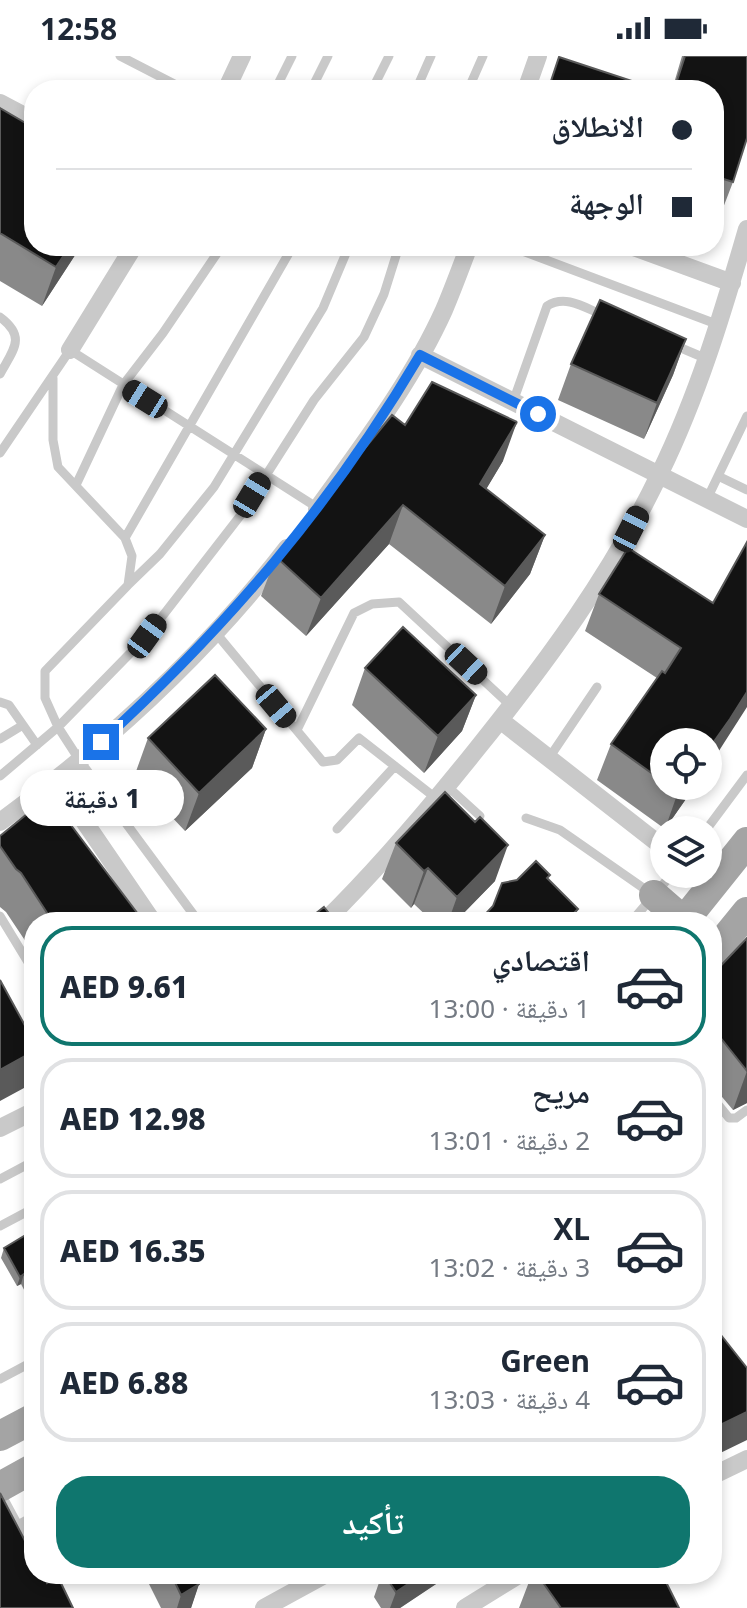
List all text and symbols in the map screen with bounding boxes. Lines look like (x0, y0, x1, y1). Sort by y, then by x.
text: 12:58 (40, 8, 117, 49)
text: الانطلاق (551, 105, 644, 146)
text: الوجهة (569, 182, 644, 223)
car (118, 376, 172, 422)
route start (520, 396, 556, 432)
car (229, 468, 275, 522)
car (609, 502, 653, 556)
car (123, 610, 171, 662)
car (440, 639, 492, 689)
car (251, 680, 301, 732)
route end (83, 724, 119, 760)
map controls (650, 728, 722, 888)
button: locate (650, 728, 722, 800)
callout: 1 دقيقة (19, 770, 183, 826)
text: 1 دقيقة (64, 780, 140, 816)
button: layers (650, 816, 722, 888)
text: اقتصادي (492, 939, 590, 980)
icon: car (614, 950, 686, 1022)
text: AED 9.61 (60, 966, 188, 1007)
text: 1 دقيقة · 13:00 (429, 990, 590, 1026)
text: مريح (532, 1071, 590, 1112)
icon: car (614, 1082, 686, 1154)
text: AED 12.98 (60, 1098, 206, 1139)
text: 2 دقيقة · 13:01 (429, 1122, 590, 1158)
text: XL (553, 1208, 590, 1249)
icon: car (614, 1214, 686, 1286)
text: AED 16.35 (60, 1230, 206, 1271)
text: 3 دقيقة · 13:02 (429, 1249, 590, 1285)
text: Green (500, 1340, 590, 1381)
icon: car (614, 1346, 686, 1418)
text: AED 6.88 (60, 1362, 188, 1403)
text: 4 دقيقة · 13:03 (429, 1381, 590, 1417)
button: تأكيد (56, 1476, 690, 1568)

